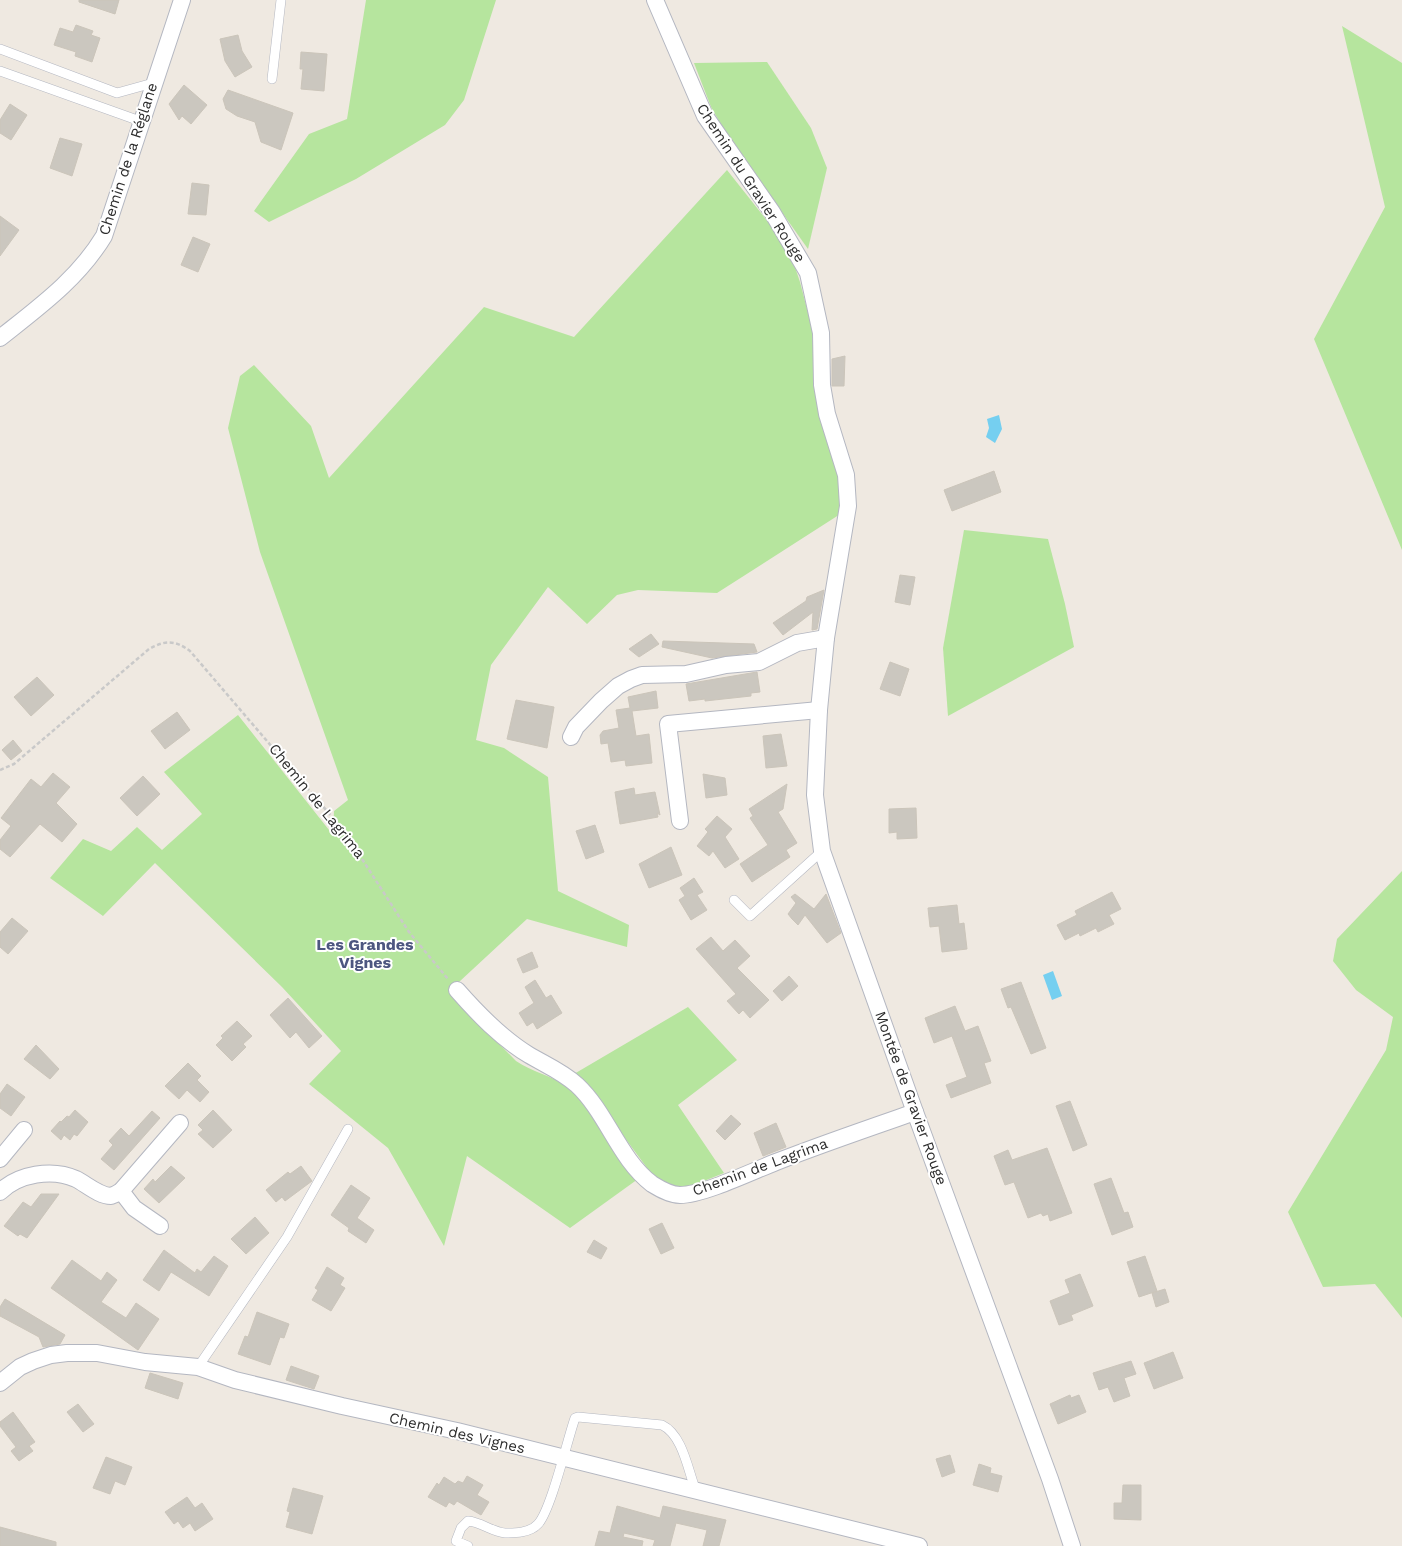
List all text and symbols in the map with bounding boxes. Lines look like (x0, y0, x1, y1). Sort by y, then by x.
street label: Chemin de la Réglane (95, 80, 161, 238)
street label: Chemin du Gravier Rouge (693, 100, 809, 266)
street label: Chemin de Lagrima (265, 740, 369, 862)
district label: Les Grandes Vignes (316, 935, 414, 972)
street label: Montée de Gravier Rouge (871, 1009, 951, 1187)
street label: Chemin de Lagrima (690, 1134, 830, 1200)
street label: Chemin des Vignes (387, 1409, 527, 1457)

